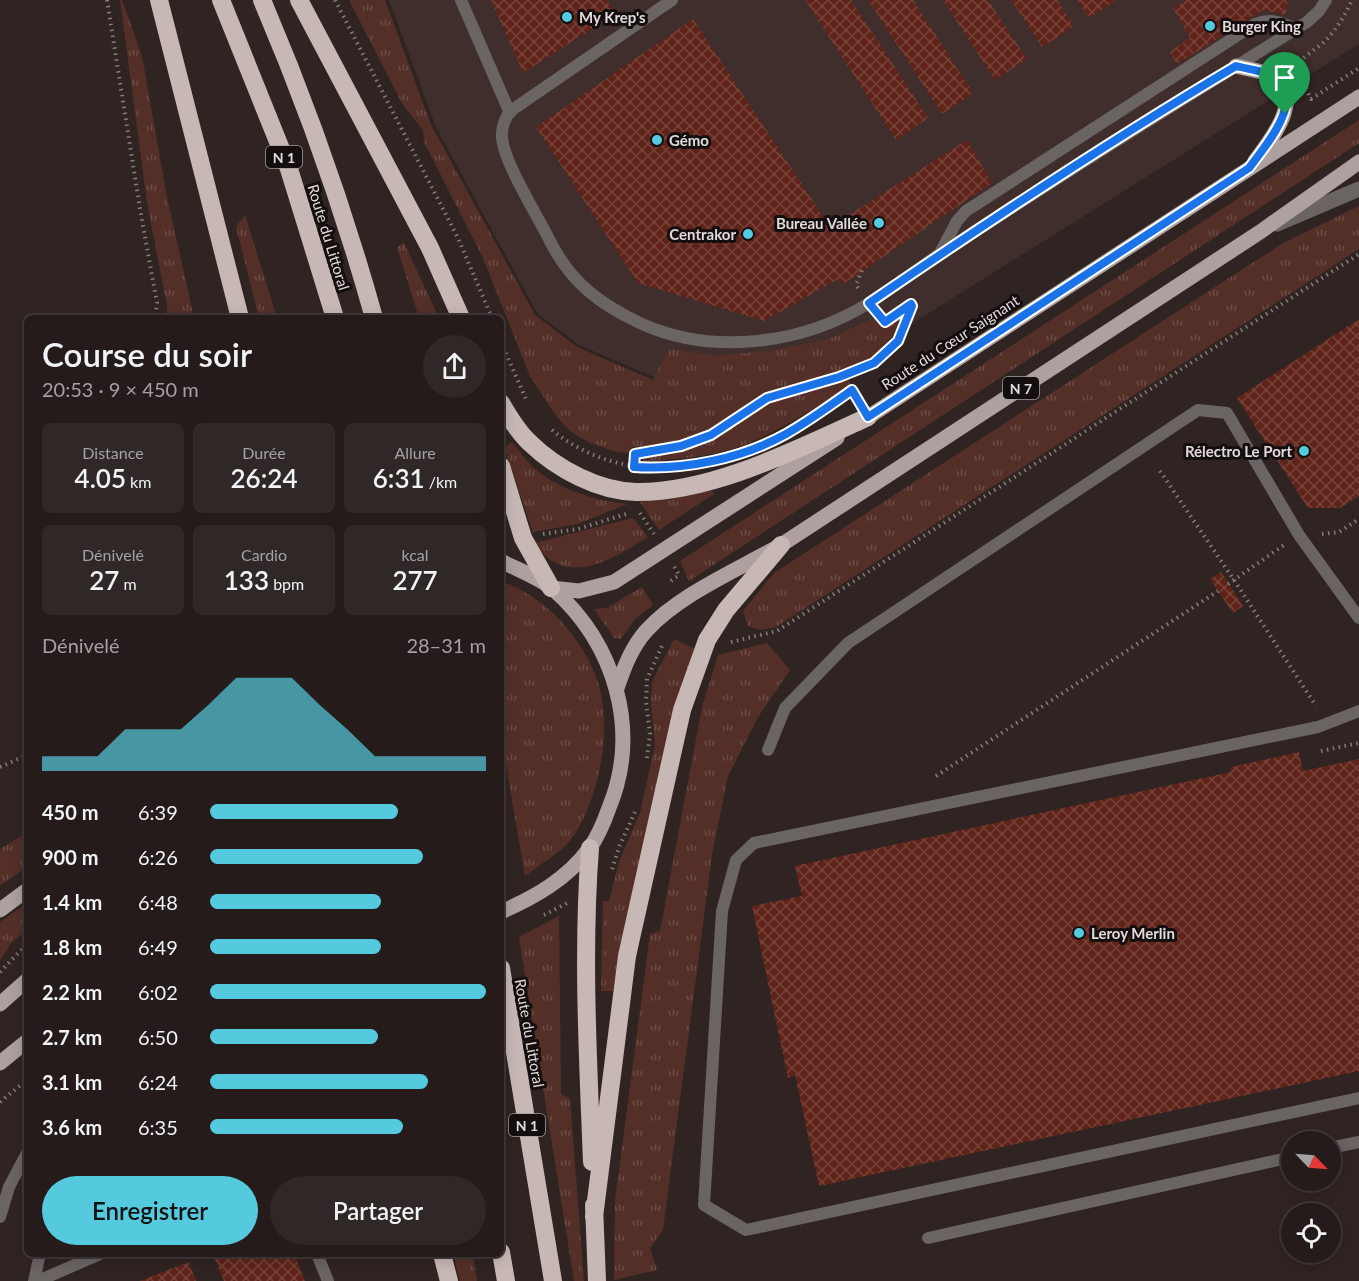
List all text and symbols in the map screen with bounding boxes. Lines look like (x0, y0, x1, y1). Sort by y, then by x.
place label: My Krep's (579, 8, 646, 26)
marker: My Krep's (560, 10, 574, 24)
place label: Burger King (1222, 17, 1301, 35)
marker: Burger King (1203, 19, 1217, 33)
pin (1259, 52, 1310, 114)
icon: arrive (1268, 61, 1301, 94)
place label: Gémo (669, 131, 709, 149)
marker: Gémo (650, 133, 664, 147)
road number: N 1 (266, 146, 302, 168)
street label: Route du Littoral (304, 182, 354, 292)
place label: Bureau Vallée (776, 214, 867, 232)
marker: Bureau Vallée (872, 216, 886, 230)
place label: Centrakor (669, 225, 736, 243)
marker: Centrakor (741, 227, 755, 241)
street label: Route du Cœur Saignant (878, 291, 1023, 393)
text: Course du soir (42, 334, 252, 374)
button: share (423, 335, 486, 398)
text: 20:53 · 9 × 450 m (42, 377, 199, 401)
road number: N 7 (1003, 377, 1039, 399)
place label: Rélectro Le Port (1185, 442, 1292, 460)
text: Distance (82, 443, 144, 462)
text: Durée (242, 443, 286, 462)
text: Allure (394, 443, 436, 462)
marker: Rélectro Le Port (1297, 444, 1311, 458)
text: 4.05 (75, 462, 126, 494)
text: 26:24 (231, 462, 297, 494)
text: 6:31 (373, 462, 425, 494)
text: km (126, 472, 151, 491)
text: /km (425, 472, 457, 491)
text: Dénivelé (82, 545, 144, 564)
text: Cardio (241, 545, 287, 564)
text: kcal (401, 545, 429, 564)
text: 27 (89, 564, 119, 596)
text: 133 (224, 564, 269, 596)
text: 277 (392, 564, 438, 596)
text: m (119, 574, 137, 593)
text: bpm (269, 574, 304, 593)
text: Dénivelé (42, 633, 119, 657)
text: 28–31 m (406, 633, 486, 657)
text: 450 m (42, 800, 98, 824)
text: 6:39 (138, 800, 178, 824)
text: 900 m (42, 845, 98, 869)
text: 6:26 (138, 845, 178, 869)
text: 1.4 km (42, 890, 102, 914)
text: 6:48 (138, 890, 178, 914)
place label: Leroy Merlin (1091, 924, 1175, 942)
marker: Leroy Merlin (1072, 926, 1086, 940)
text: 1.8 km (42, 935, 102, 959)
text: 6:49 (138, 935, 178, 959)
street label: Route du Littoral (512, 977, 548, 1089)
text: 2.2 km (42, 980, 102, 1004)
text: 6:02 (138, 980, 178, 1004)
text: 2.7 km (42, 1025, 102, 1049)
text: 6:50 (138, 1025, 178, 1049)
text: 3.1 km (42, 1070, 102, 1094)
text: 6:24 (138, 1070, 178, 1094)
road number: N 1 (509, 1114, 545, 1136)
text: 3.6 km (42, 1115, 102, 1139)
text: 6:35 (138, 1115, 178, 1139)
north arrow (1281, 1131, 1341, 1191)
map controls (1281, 1131, 1341, 1263)
button: Enregistrer (42, 1176, 258, 1245)
button: Partager (270, 1176, 486, 1245)
button: locate (1281, 1203, 1341, 1263)

